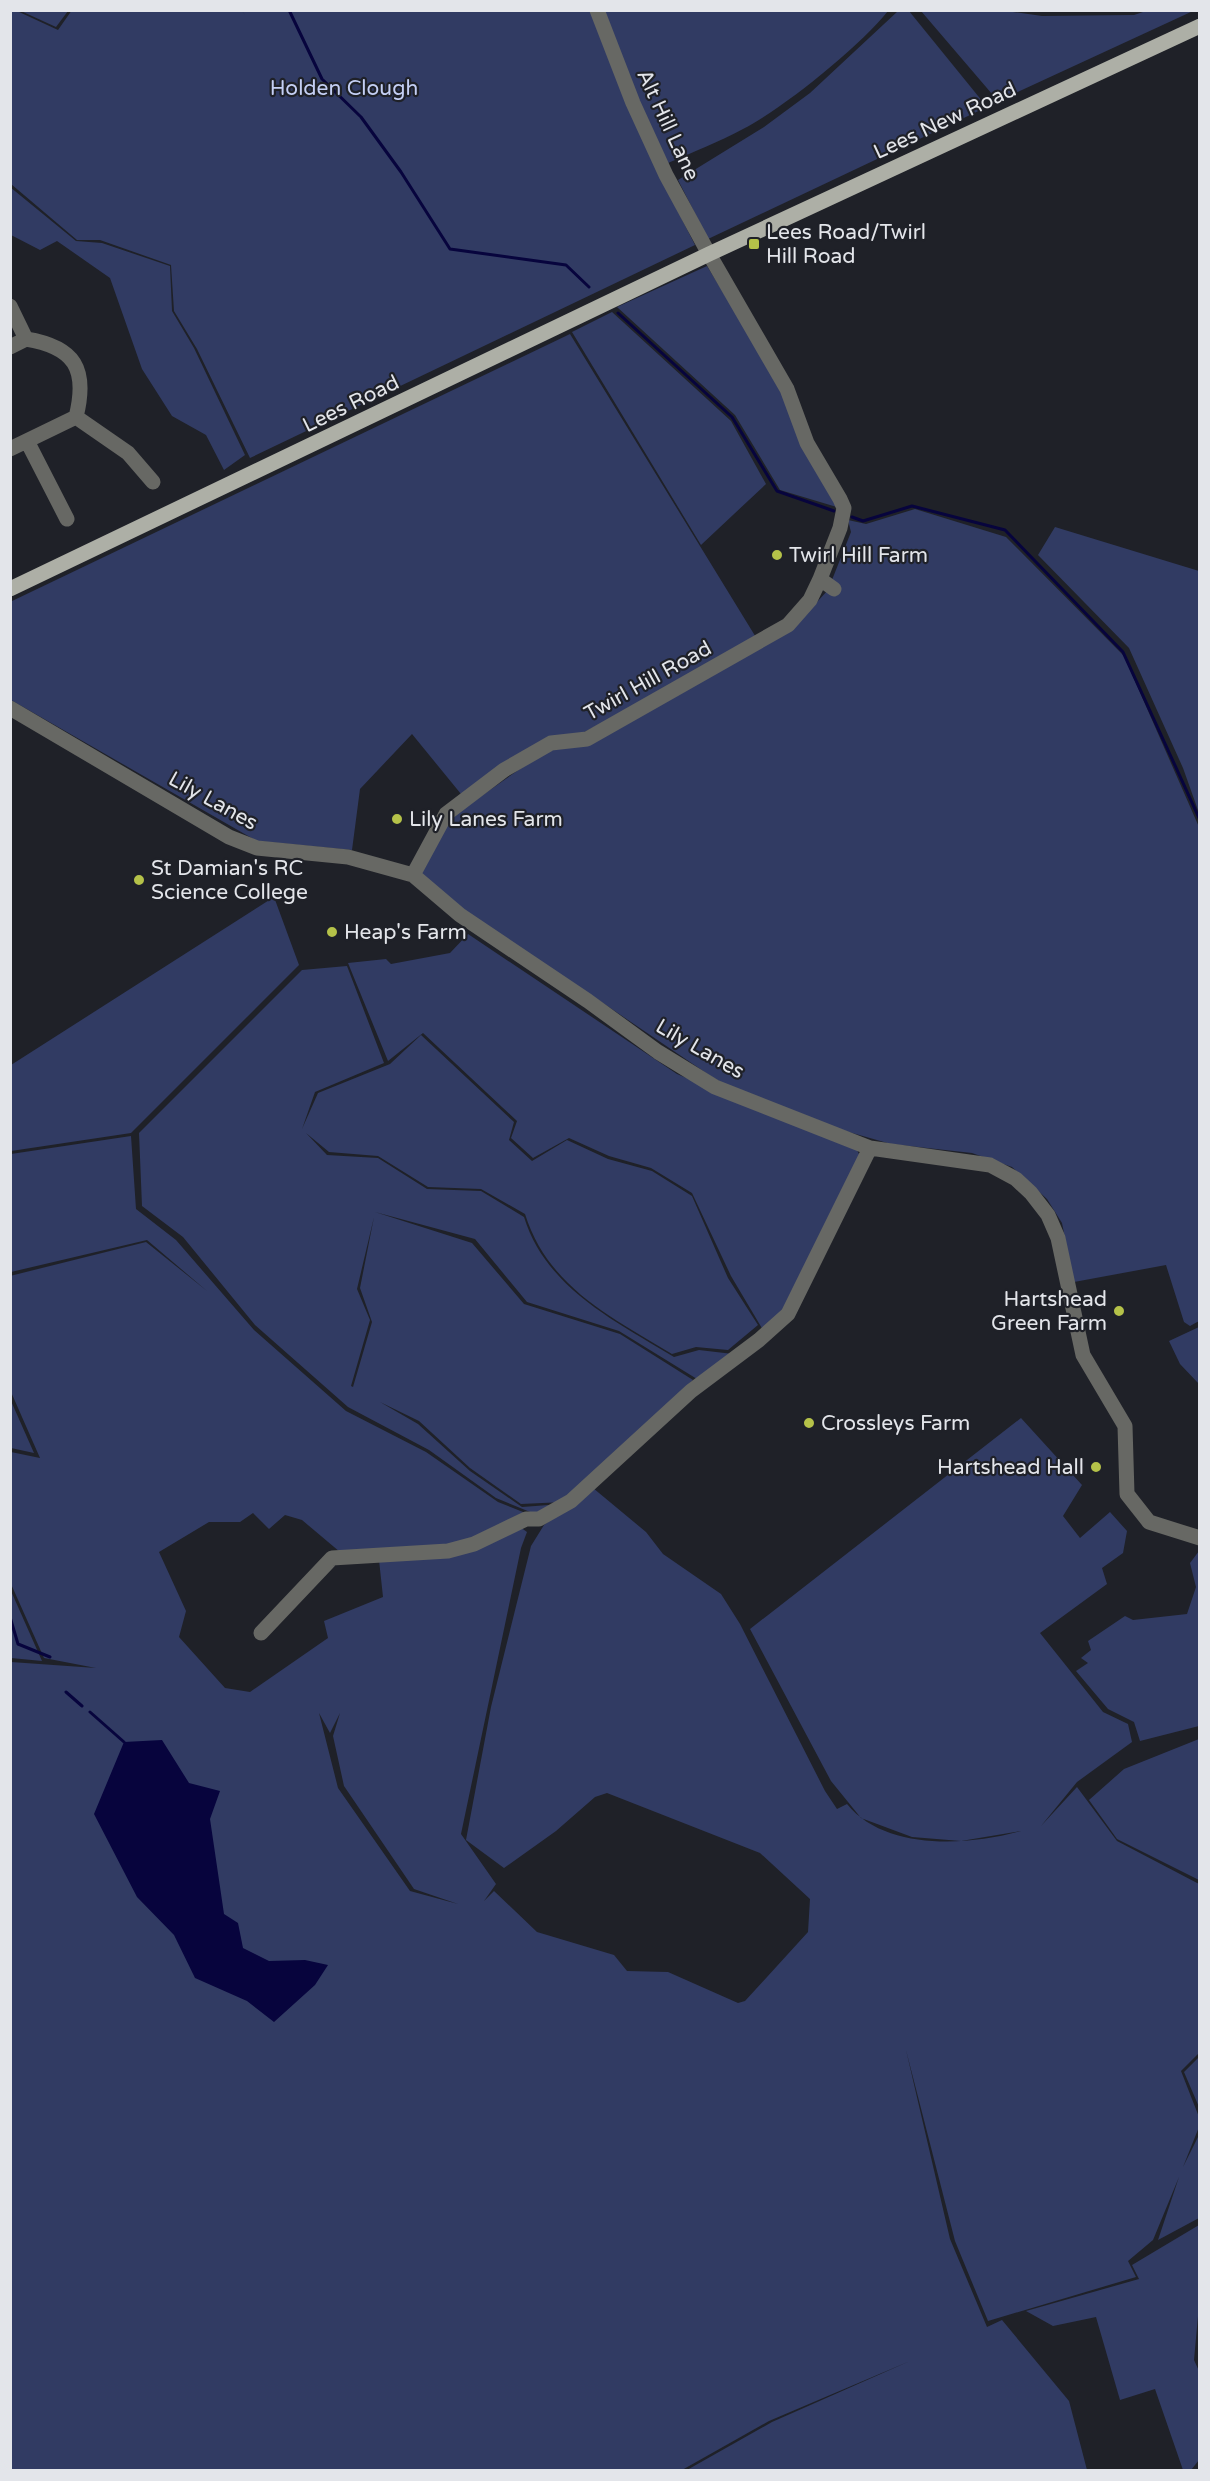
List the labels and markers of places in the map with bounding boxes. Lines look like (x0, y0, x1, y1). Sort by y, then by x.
place label: Lees Road/Twirl Hill Road (766, 220, 926, 269)
marker: Lees Road/Twirl Hill Road (747, 237, 761, 251)
place label: Twirl Hill Farm (789, 543, 928, 568)
marker: Twirl Hill Farm (770, 548, 784, 562)
place label: Lily Lanes Farm (409, 807, 563, 832)
marker: Lily Lanes Farm (390, 812, 404, 826)
place label: St Damian's RC Science College (151, 856, 308, 905)
marker: St Damian's RC Science College (132, 873, 146, 887)
place label: Heap's Farm (344, 920, 467, 945)
marker: Heap's Farm (325, 925, 339, 939)
place label: Hartshead Green Farm (991, 1287, 1107, 1336)
marker: Hartshead Green Farm (1112, 1304, 1126, 1318)
place label: Crossleys Farm (821, 1411, 970, 1436)
marker: Crossleys Farm (802, 1416, 816, 1430)
place label: Hartshead Hall (937, 1455, 1084, 1480)
marker: Hartshead Hall (1089, 1460, 1103, 1474)

